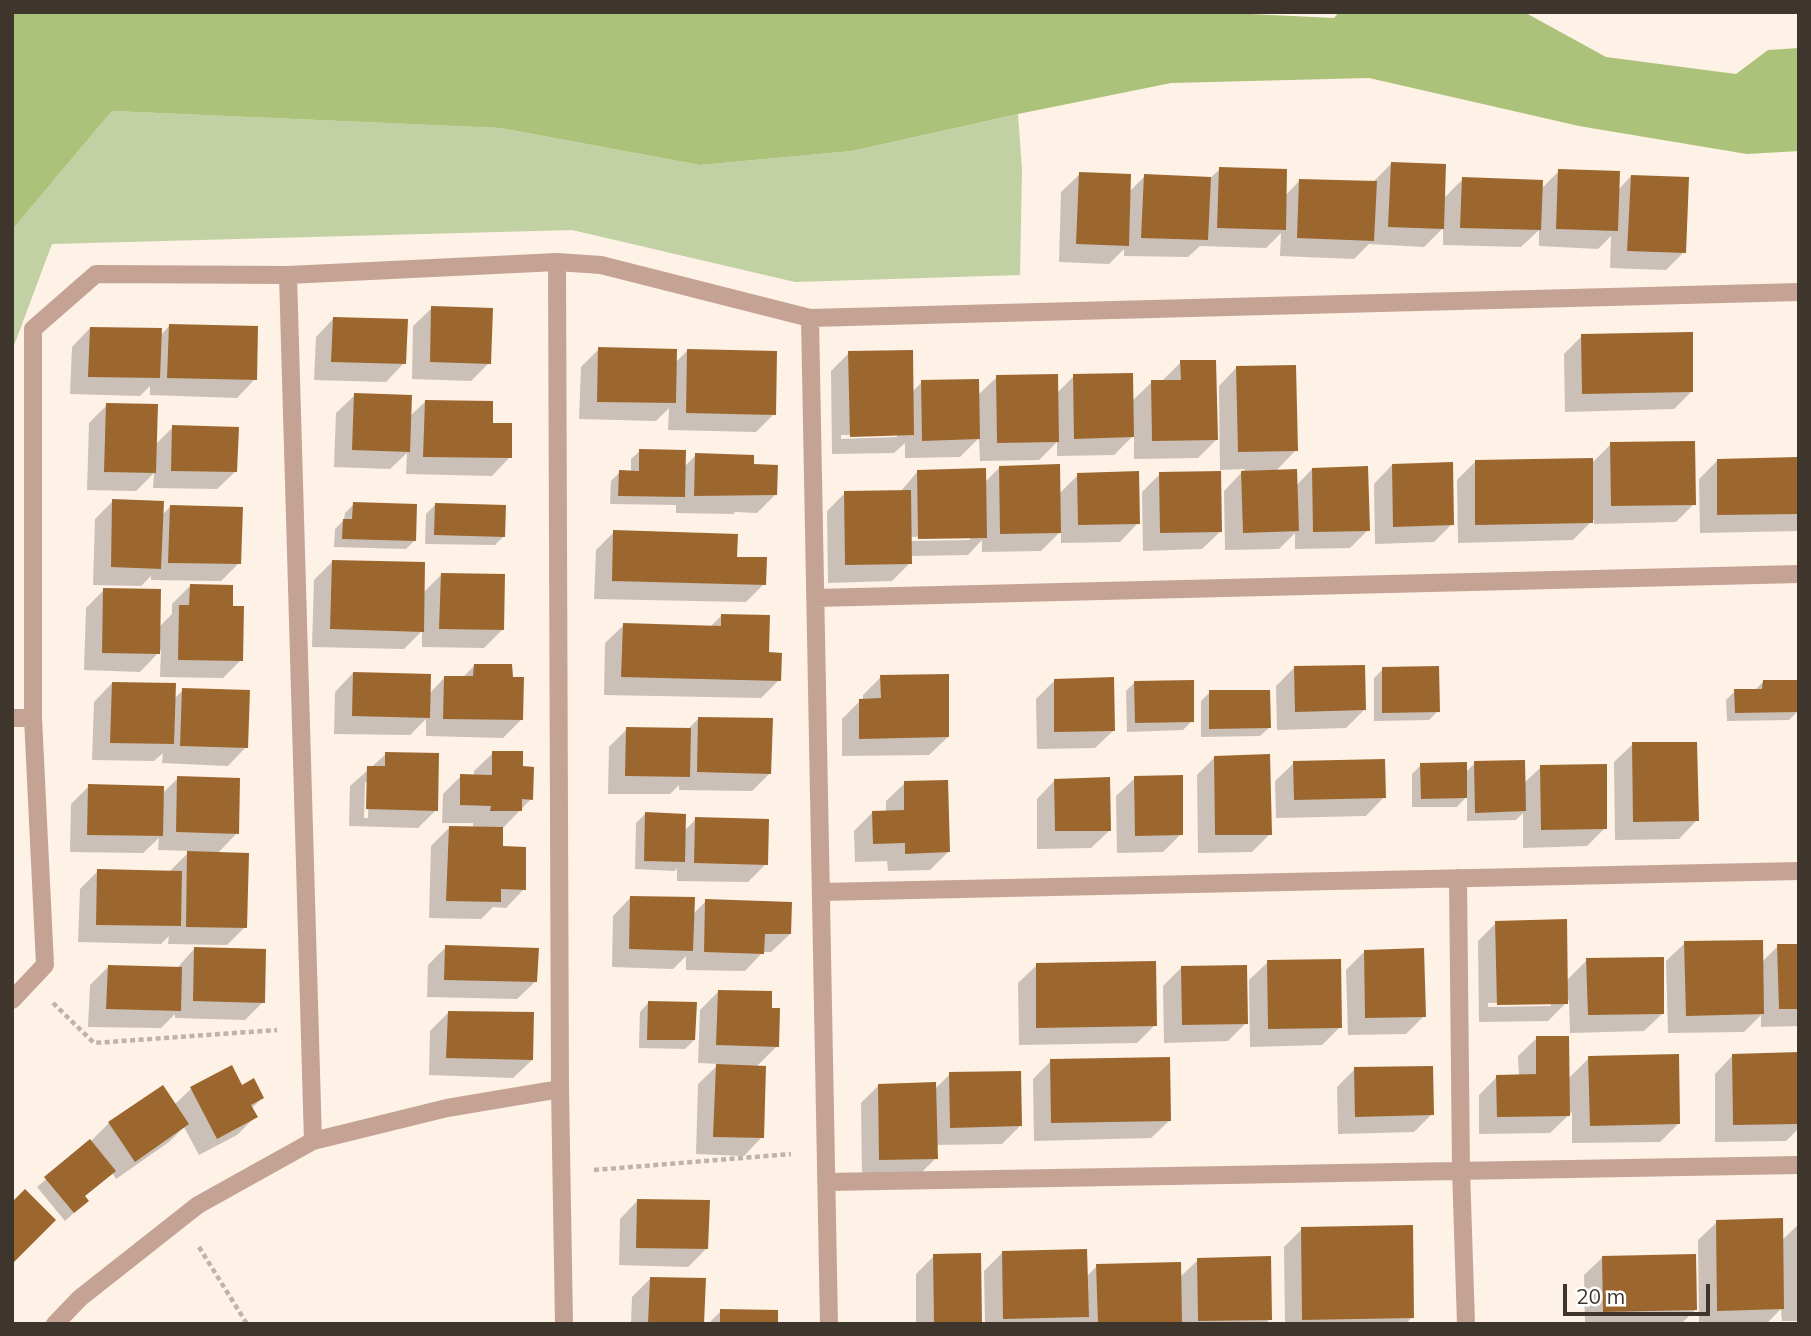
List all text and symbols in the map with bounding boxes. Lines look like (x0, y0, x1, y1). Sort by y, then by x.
scale bar (1566, 1270, 1713, 1314)
text: 20 m (1576, 1283, 1625, 1309)

